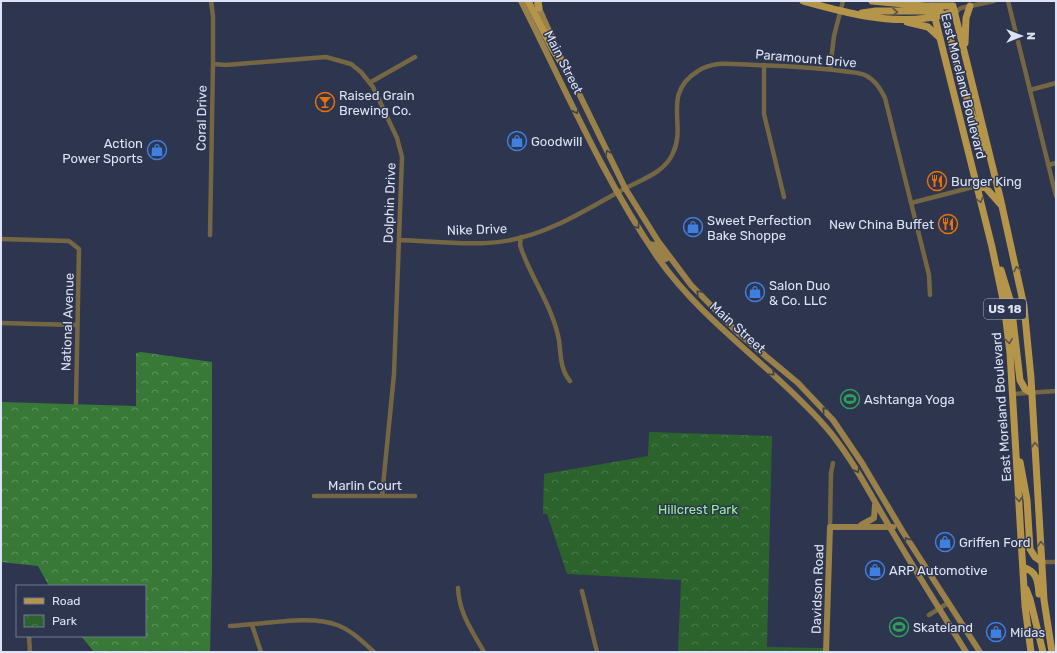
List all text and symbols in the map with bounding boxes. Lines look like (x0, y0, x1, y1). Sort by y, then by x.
one-way arrow (892, 7, 898, 16)
street label: East Moreland Boulevard (938, 12, 989, 161)
north arrow (1001, 16, 1041, 56)
street label: Main Street (541, 28, 586, 97)
text: N (1024, 32, 1037, 40)
street label: Paramount Drive (755, 47, 857, 70)
street label: Coral Drive (193, 85, 210, 151)
place label: Raised Grain Brewing Co. (339, 88, 415, 119)
bar icon: Raised Grain Brewing Co. (314, 91, 336, 113)
one-way arrow (571, 107, 579, 114)
shop icon: Goodwill (506, 130, 528, 152)
place label: Goodwill (531, 134, 582, 149)
place label: Action Power Sports (62, 136, 143, 166)
shop icon: Action Power Sports (146, 139, 168, 161)
one-way arrow (605, 150, 613, 157)
street label: Dolphin Drive (381, 162, 398, 244)
restaurant icon: Burger King (926, 170, 948, 192)
place label: Burger King (951, 174, 1022, 190)
one-way arrow (976, 197, 984, 203)
place label: Sweet Perfection Bake Shoppe (707, 213, 812, 243)
restaurant icon: New China Buffet (937, 213, 959, 235)
shop icon: Sweet Perfection Bake Shoppe (682, 216, 704, 238)
place label: New China Buffet (829, 217, 934, 232)
street label: Nike Drive (447, 221, 507, 238)
one-way arrow (632, 222, 639, 229)
one-way arrow (1013, 266, 1021, 272)
street label: National Avenue (58, 273, 77, 371)
place label: Salon Duo & Co. LLC (769, 278, 830, 308)
shop icon: Salon Duo & Co. LLC (744, 281, 766, 303)
one-way arrow (696, 290, 704, 298)
street label: Main Street (707, 299, 768, 356)
road number: US 18 (984, 299, 1026, 319)
street label: East Moreland Boulevard (989, 332, 1014, 482)
one-way arrow (1004, 338, 1013, 344)
one-way arrow (767, 368, 775, 376)
sports icon: Ashtanga Yoga (839, 388, 861, 410)
place label: Ashtanga Yoga (864, 392, 955, 408)
one-way arrow (822, 407, 829, 415)
one-way arrow (1031, 442, 1040, 448)
one-way arrow (853, 466, 860, 473)
street label: Marlin Court (328, 478, 402, 493)
one-way arrow (1015, 496, 1024, 502)
park label: Hillcrest Park (658, 502, 738, 517)
shop icon: Griffen Ford (934, 531, 956, 553)
place label: Griffen Ford (959, 535, 1031, 550)
one-way arrow (905, 537, 912, 544)
one-way arrow (1037, 541, 1045, 547)
street label: Davidson Road (808, 544, 827, 634)
shop icon: ARP Automotive (864, 559, 886, 581)
place label: ARP Automotive (889, 563, 988, 578)
legend (16, 585, 146, 637)
text: Road (52, 594, 80, 608)
text: Park (52, 614, 78, 628)
sports icon: Skateland (888, 616, 910, 638)
place label: Skateland (913, 620, 973, 635)
shop icon: Midas (985, 621, 1007, 643)
place label: Midas (1010, 625, 1045, 640)

